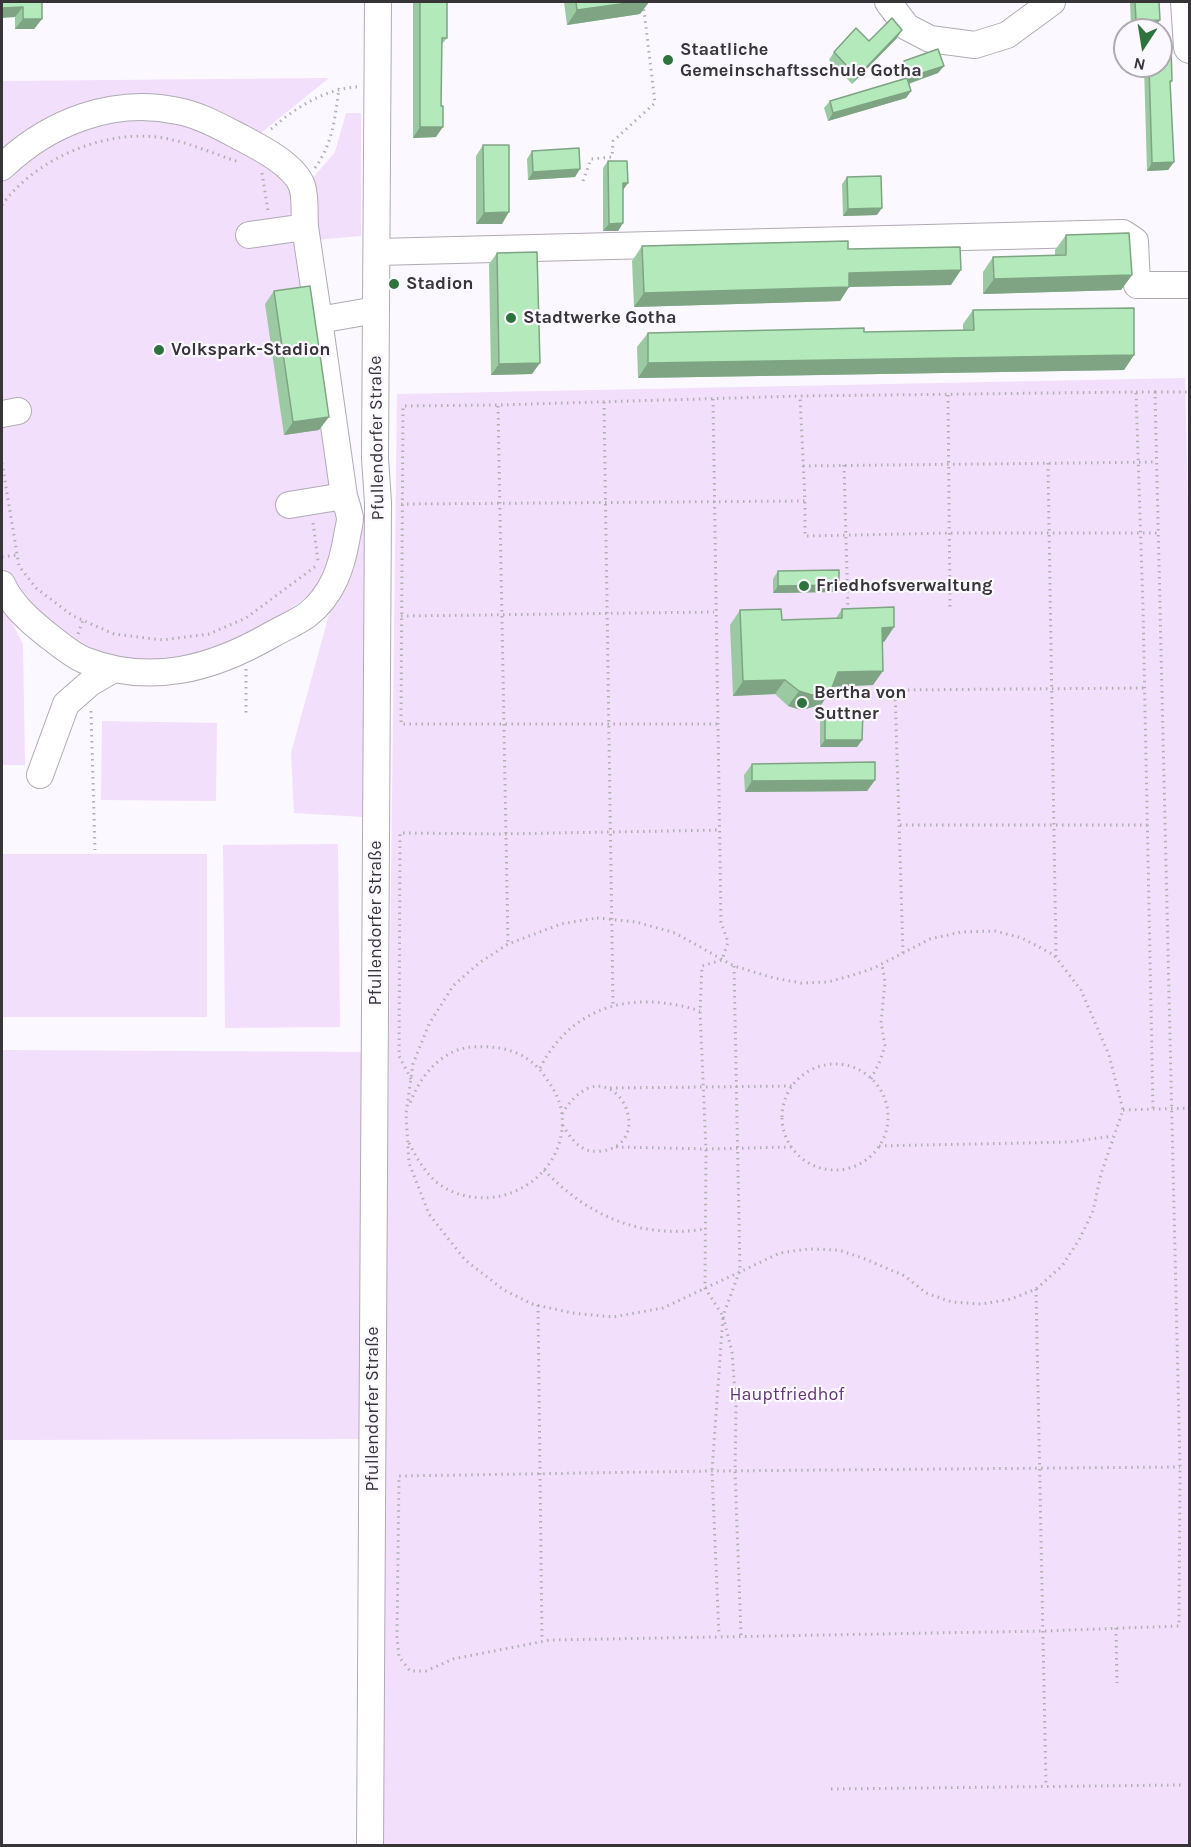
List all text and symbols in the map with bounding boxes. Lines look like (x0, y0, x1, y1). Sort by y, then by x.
north arrow (1113, 18, 1173, 78)
place label: Staatliche Gemeinschaftsschule Gotha (680, 39, 922, 82)
marker: Staatliche Gemeinschaftsschule Gotha (661, 53, 675, 67)
text: N (1132, 54, 1147, 75)
place label: Stadion (406, 273, 473, 295)
marker: Stadion (387, 277, 401, 291)
place label: Stadtwerke Gotha (523, 307, 676, 329)
marker: Stadtwerke Gotha (504, 311, 518, 325)
place label: Volkspark-Stadion (171, 339, 330, 361)
marker: Volkspark-Stadion (152, 343, 166, 357)
street label: Pfullendorfer Straße (365, 355, 389, 521)
place label: Friedhofsverwaltung (816, 575, 992, 597)
marker: Friedhofsverwaltung (797, 579, 811, 593)
place label: Bertha von Suttner (814, 682, 906, 724)
marker: Bertha von Suttner (795, 696, 809, 710)
street label: Pfullendorfer Straße (365, 841, 387, 1005)
street label: Pfullendorfer Straße (362, 1327, 384, 1491)
park label: Hauptfriedhof (730, 1384, 844, 1406)

